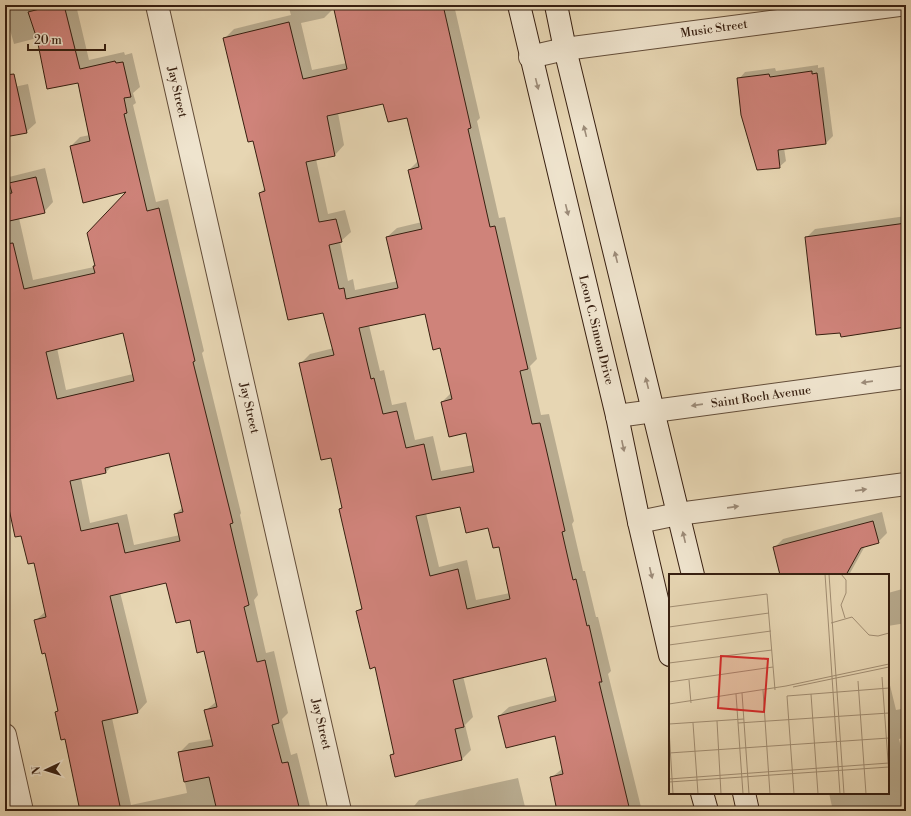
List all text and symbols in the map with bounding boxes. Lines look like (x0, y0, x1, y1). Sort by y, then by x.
street label: Music Street (679, 17, 749, 41)
scale bar (28, 26, 105, 52)
text: 20 m (34, 33, 62, 48)
street label: Jay Street (164, 64, 190, 120)
one-way arrow (534, 78, 540, 90)
one-way arrow (582, 125, 588, 137)
one-way arrow (565, 204, 571, 216)
one-way arrow (613, 251, 619, 263)
street label: Leon C. Simon Drive (575, 274, 617, 386)
one-way arrow (644, 377, 650, 389)
one-way arrow (861, 379, 873, 385)
street label: Jay Street (236, 380, 262, 436)
street label: Saint Roch Avenue (710, 383, 812, 411)
one-way arrow (691, 402, 703, 408)
one-way arrow (621, 440, 627, 452)
one-way arrow (855, 487, 868, 493)
one-way arrow (727, 504, 739, 510)
one-way arrow (680, 531, 686, 543)
one-way arrow (648, 567, 654, 579)
inset map (669, 574, 889, 794)
street label: Jay Street (308, 696, 334, 752)
north arrow (26, 750, 66, 790)
text: N (30, 766, 44, 775)

